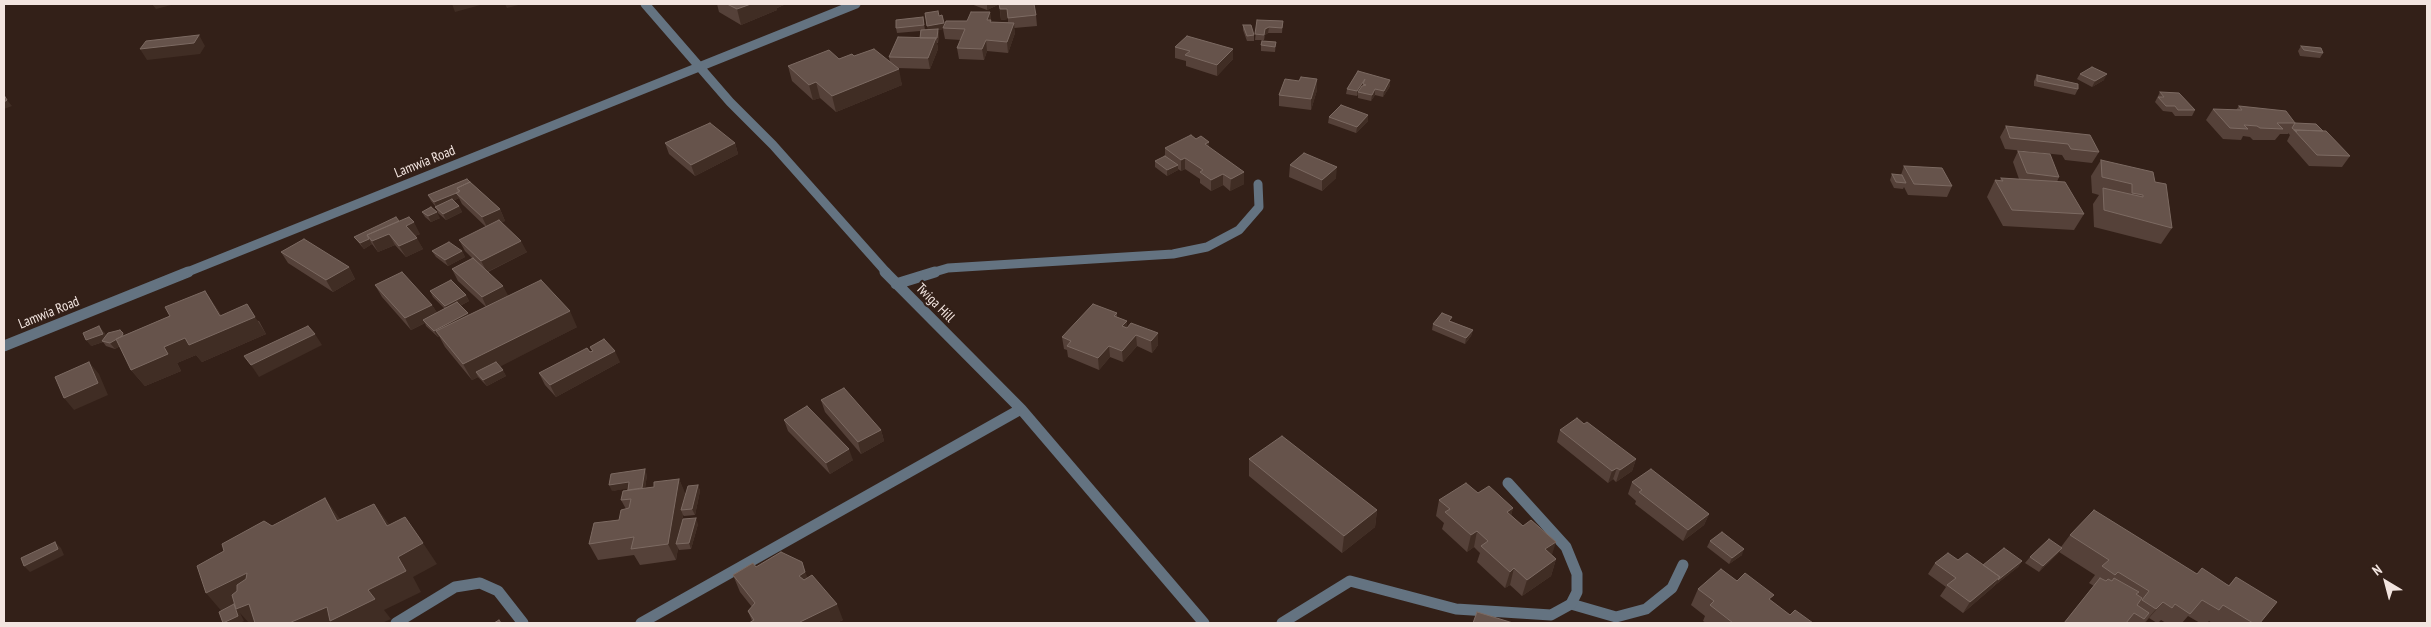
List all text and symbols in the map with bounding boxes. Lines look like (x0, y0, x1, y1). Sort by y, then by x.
street label: Lamwia Road (392, 142, 458, 182)
street label: Twiga Hill (912, 280, 958, 326)
street label: Lamwia Road (16, 293, 82, 333)
north arrow (2361, 557, 2411, 607)
text: N (2369, 561, 2385, 579)

